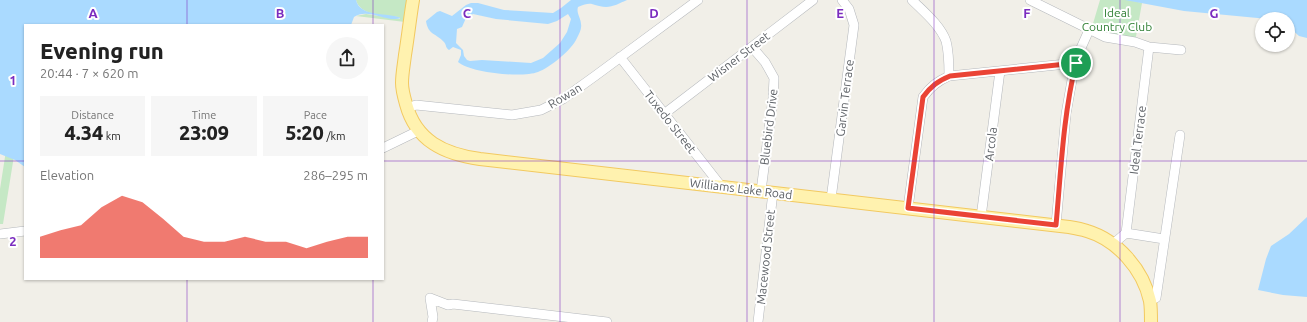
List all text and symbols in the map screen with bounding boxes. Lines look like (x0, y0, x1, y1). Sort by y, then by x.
text: A (88, 6, 98, 20)
text: B (276, 6, 285, 20)
text: C (463, 6, 472, 20)
text: D (649, 6, 659, 20)
text: E (836, 6, 844, 20)
text: F (1023, 6, 1031, 20)
park label: Ideal Country Club (1082, 6, 1152, 33)
text: G (1210, 6, 1219, 20)
map controls (1255, 12, 1295, 52)
button: locate (1255, 12, 1295, 52)
street label: Wisner Street (705, 29, 772, 84)
button: share (326, 37, 368, 79)
text: Evening run (40, 38, 164, 63)
pin (1059, 46, 1093, 80)
icon: arrive (1065, 52, 1087, 74)
street label: Garvin Terrace (833, 59, 856, 137)
text: 20:44 · 7 × 620 m (40, 66, 139, 80)
text: 1 (9, 73, 17, 87)
street label: Rowan (546, 81, 584, 111)
street label: Tuxedo Street (642, 88, 699, 156)
street label: Bluebird Drive (757, 88, 780, 166)
street label: Ideal Terrace (1127, 105, 1148, 175)
text: Distance (71, 109, 114, 121)
text: Time (192, 109, 216, 121)
text: Pace (304, 109, 327, 121)
text: 4.34 (64, 121, 103, 144)
text: 23:09 (179, 121, 229, 144)
text: 5:20 (285, 121, 324, 144)
street label: Arcola (982, 126, 999, 162)
text: km (103, 130, 121, 142)
text: /km (324, 130, 346, 142)
text: Elevation (40, 168, 94, 182)
text: 286–295 m (303, 168, 368, 182)
street label: Williams Lake Road (689, 176, 793, 201)
street label: Macewood Street (754, 209, 777, 305)
text: 2 (9, 234, 17, 248)

